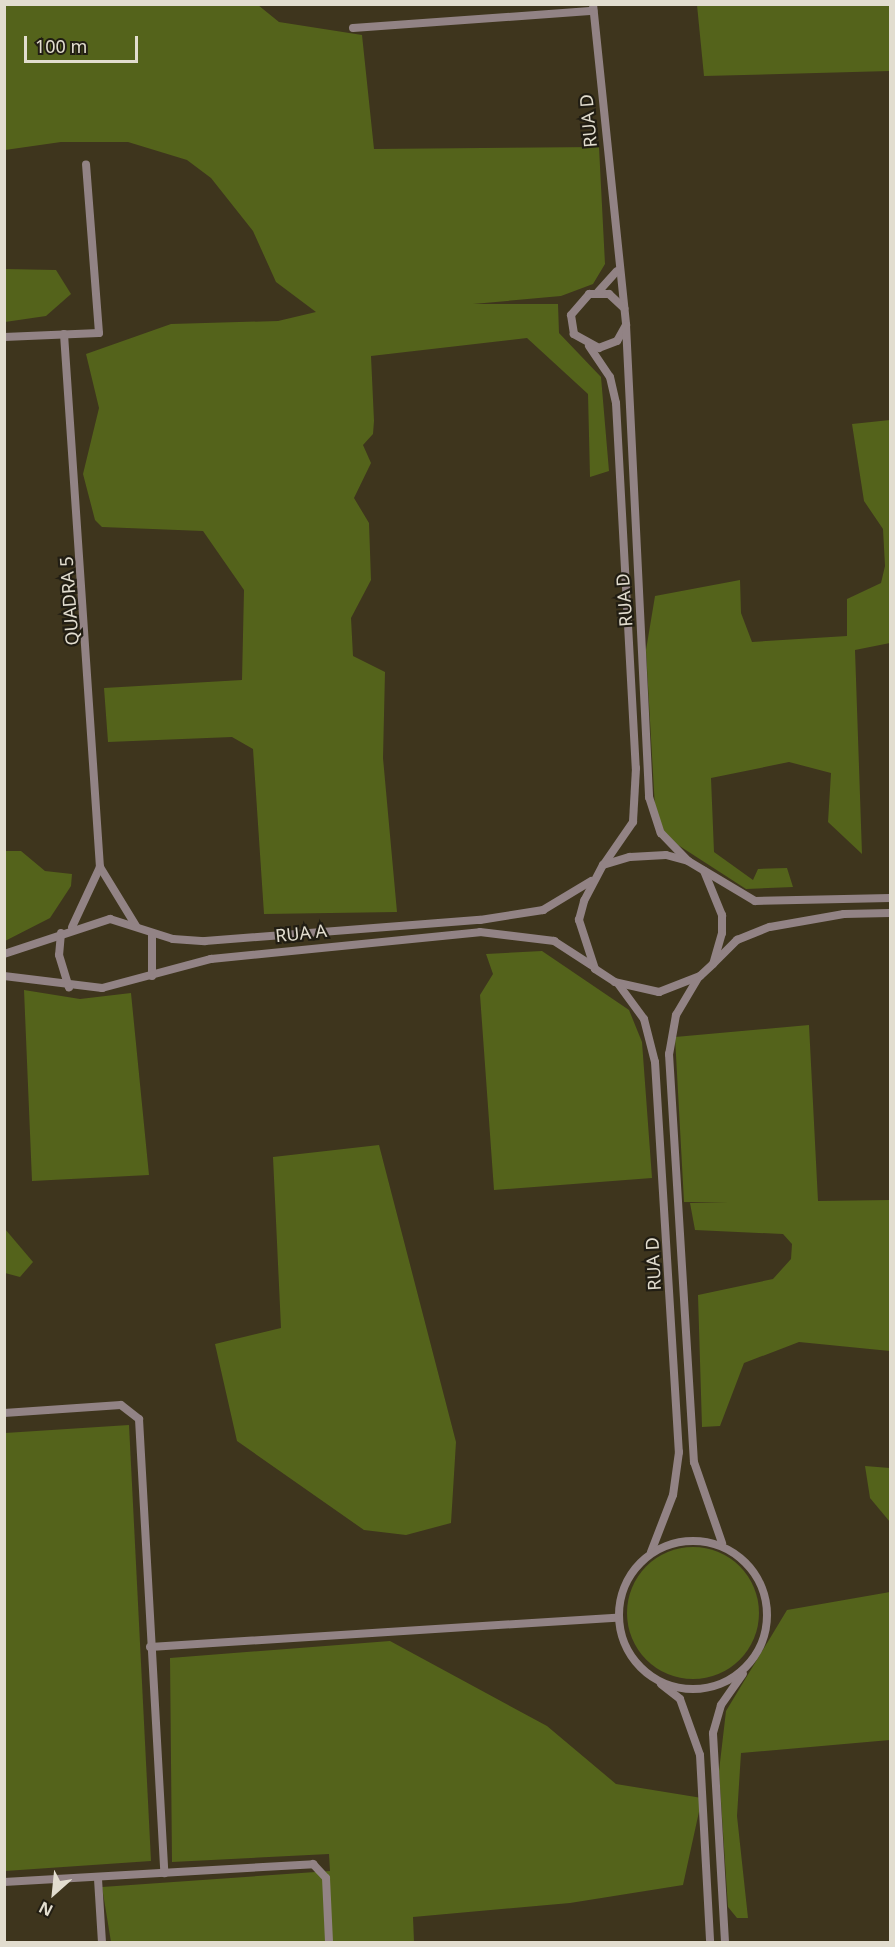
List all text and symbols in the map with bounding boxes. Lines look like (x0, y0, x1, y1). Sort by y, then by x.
scale bar (27, 24, 141, 62)
text: 100 m (35, 34, 87, 58)
street label: RUA D (575, 93, 601, 149)
street label: QUADRA 5 (55, 556, 83, 646)
street label: RUA D (611, 573, 637, 627)
street label: RUA A (274, 920, 328, 946)
street label: RUA D (641, 1237, 665, 1291)
north arrow (24, 1863, 84, 1923)
text: N (35, 1896, 57, 1922)

